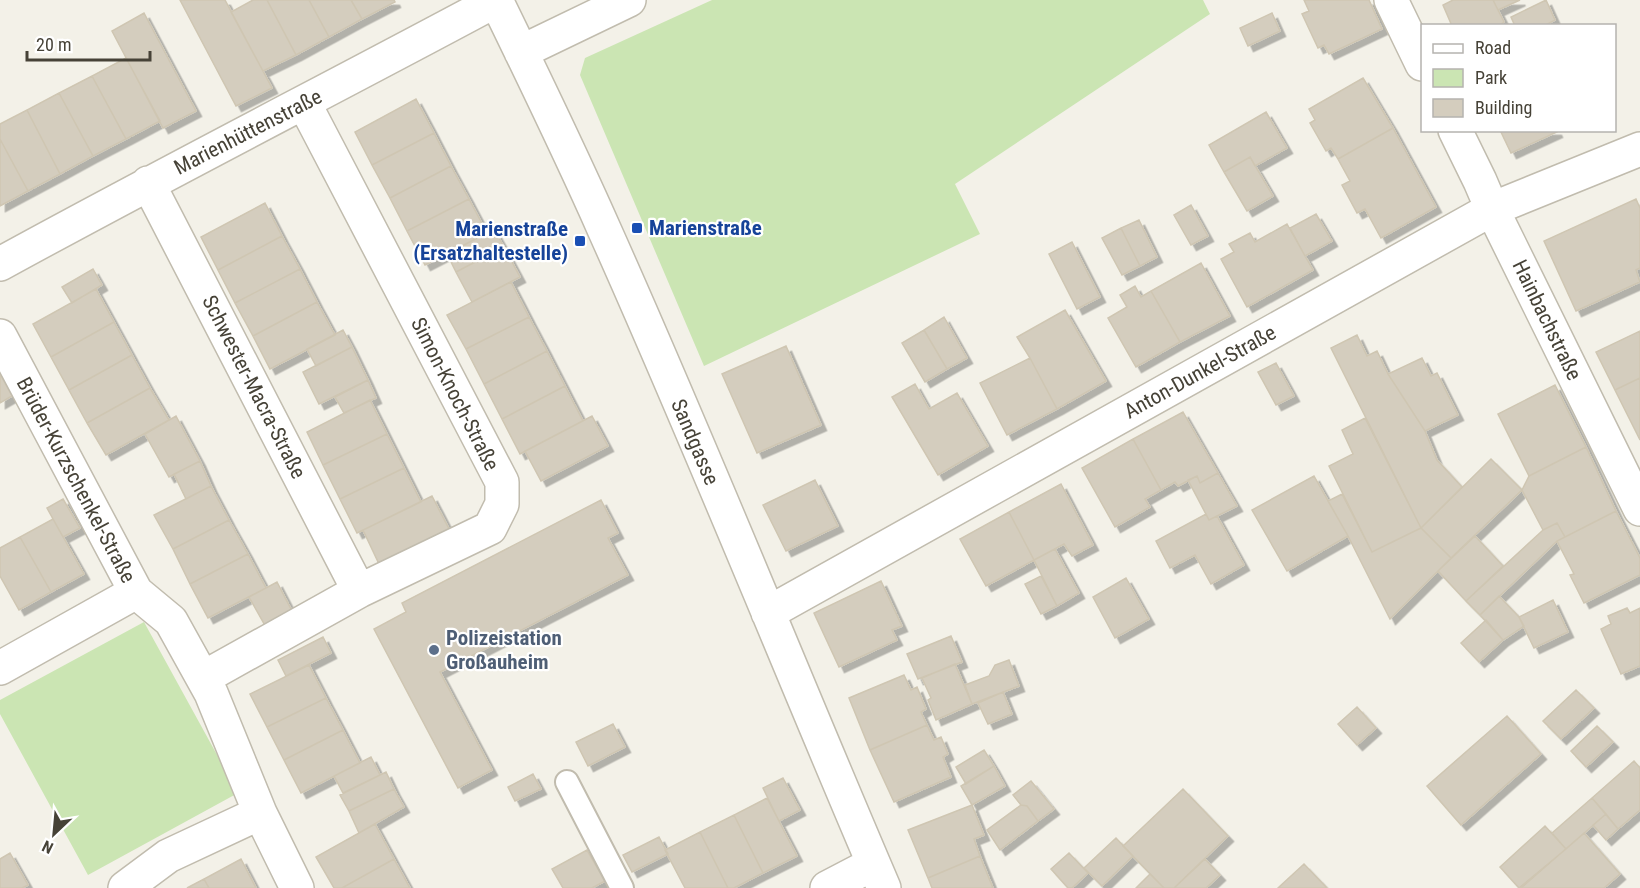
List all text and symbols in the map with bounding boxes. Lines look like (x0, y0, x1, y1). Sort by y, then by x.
scale bar (27, 24, 150, 62)
legend (1421, 24, 1616, 132)
text: 20 m (36, 34, 71, 55)
text: Road (1475, 37, 1511, 58)
text: Park (1475, 67, 1507, 88)
street label: Marienhüttenstraße (170, 84, 326, 180)
text: Building (1475, 97, 1532, 118)
place label: Marienstraße (649, 216, 762, 240)
place label: Marienstraße (Ersatzhaltestelle) (413, 217, 568, 265)
marker: Marienstraße (630, 221, 644, 235)
marker: Marienstraße (Ersatzhaltestelle) (573, 234, 587, 248)
street label: Hainbachstraße (1508, 256, 1587, 384)
street label: Schwester-Macra-Straße (197, 291, 311, 483)
street label: Simon-Knoch-Straße (406, 314, 504, 475)
street label: Anton-Dunkel-Straße (1120, 320, 1280, 424)
street label: Brüder-Kurzschenkel-Straße (12, 373, 141, 587)
street label: Sandgasse (666, 395, 724, 489)
place label: Polizeistation Großauheim (446, 626, 562, 674)
marker: Polizeistation Großauheim (427, 643, 441, 657)
north arrow (24, 804, 84, 864)
text: N (39, 836, 56, 858)

